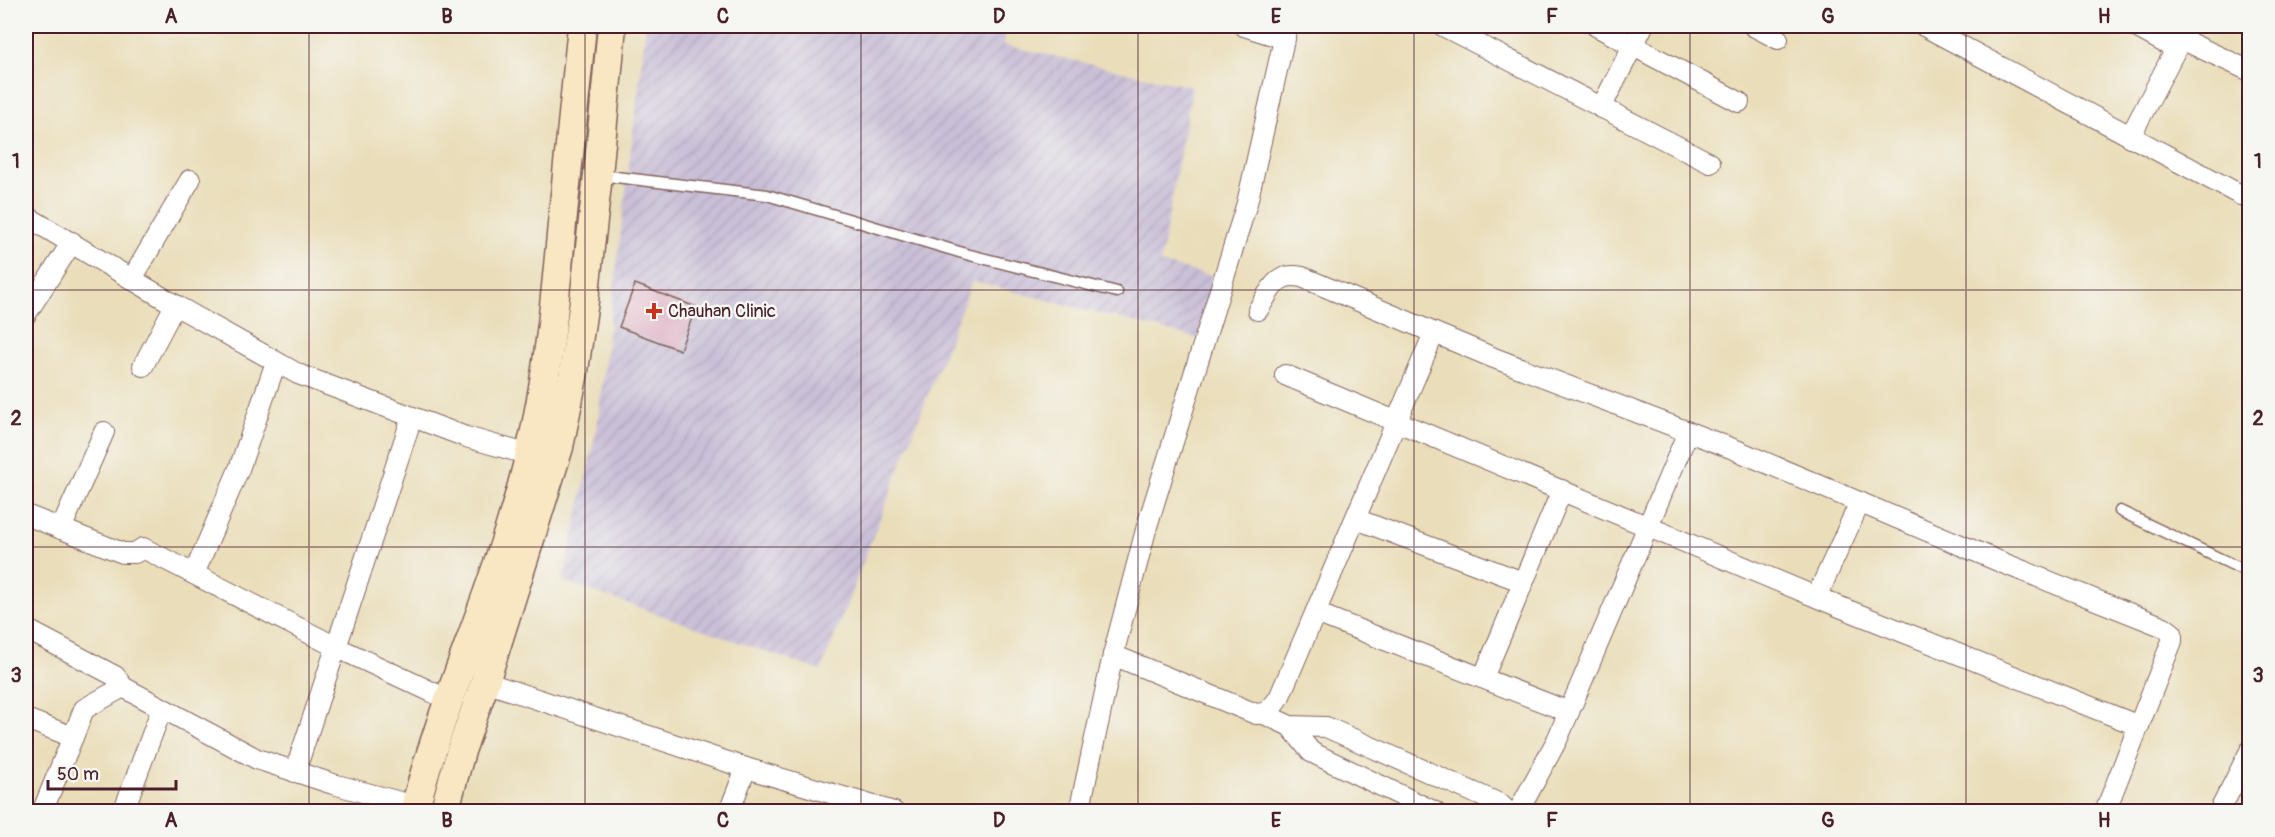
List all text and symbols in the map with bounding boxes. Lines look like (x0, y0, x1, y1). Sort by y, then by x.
text: A (165, 4, 178, 29)
text: B (441, 4, 453, 29)
text: C (717, 4, 729, 29)
text: D (993, 4, 1006, 29)
text: E (1271, 4, 1282, 29)
text: F (1546, 4, 1558, 29)
text: G (1821, 4, 1835, 29)
text: H (2098, 4, 2111, 29)
text: 1 (12, 149, 20, 174)
text: 1 (2254, 149, 2262, 174)
place label: Chauhan Clinic (668, 300, 776, 323)
marker: Chauhan Clinic (645, 302, 663, 320)
text: 2 (10, 406, 22, 431)
text: 2 (2252, 406, 2264, 431)
text: 3 (10, 663, 22, 688)
text: 3 (2252, 663, 2264, 688)
scale bar (48, 753, 176, 791)
text: 50 m (57, 763, 99, 786)
text: A (165, 808, 178, 833)
text: B (441, 808, 453, 833)
text: C (717, 808, 729, 833)
text: D (993, 808, 1006, 833)
text: E (1271, 808, 1282, 833)
text: F (1546, 808, 1558, 833)
text: G (1821, 808, 1835, 833)
text: H (2098, 808, 2111, 833)

